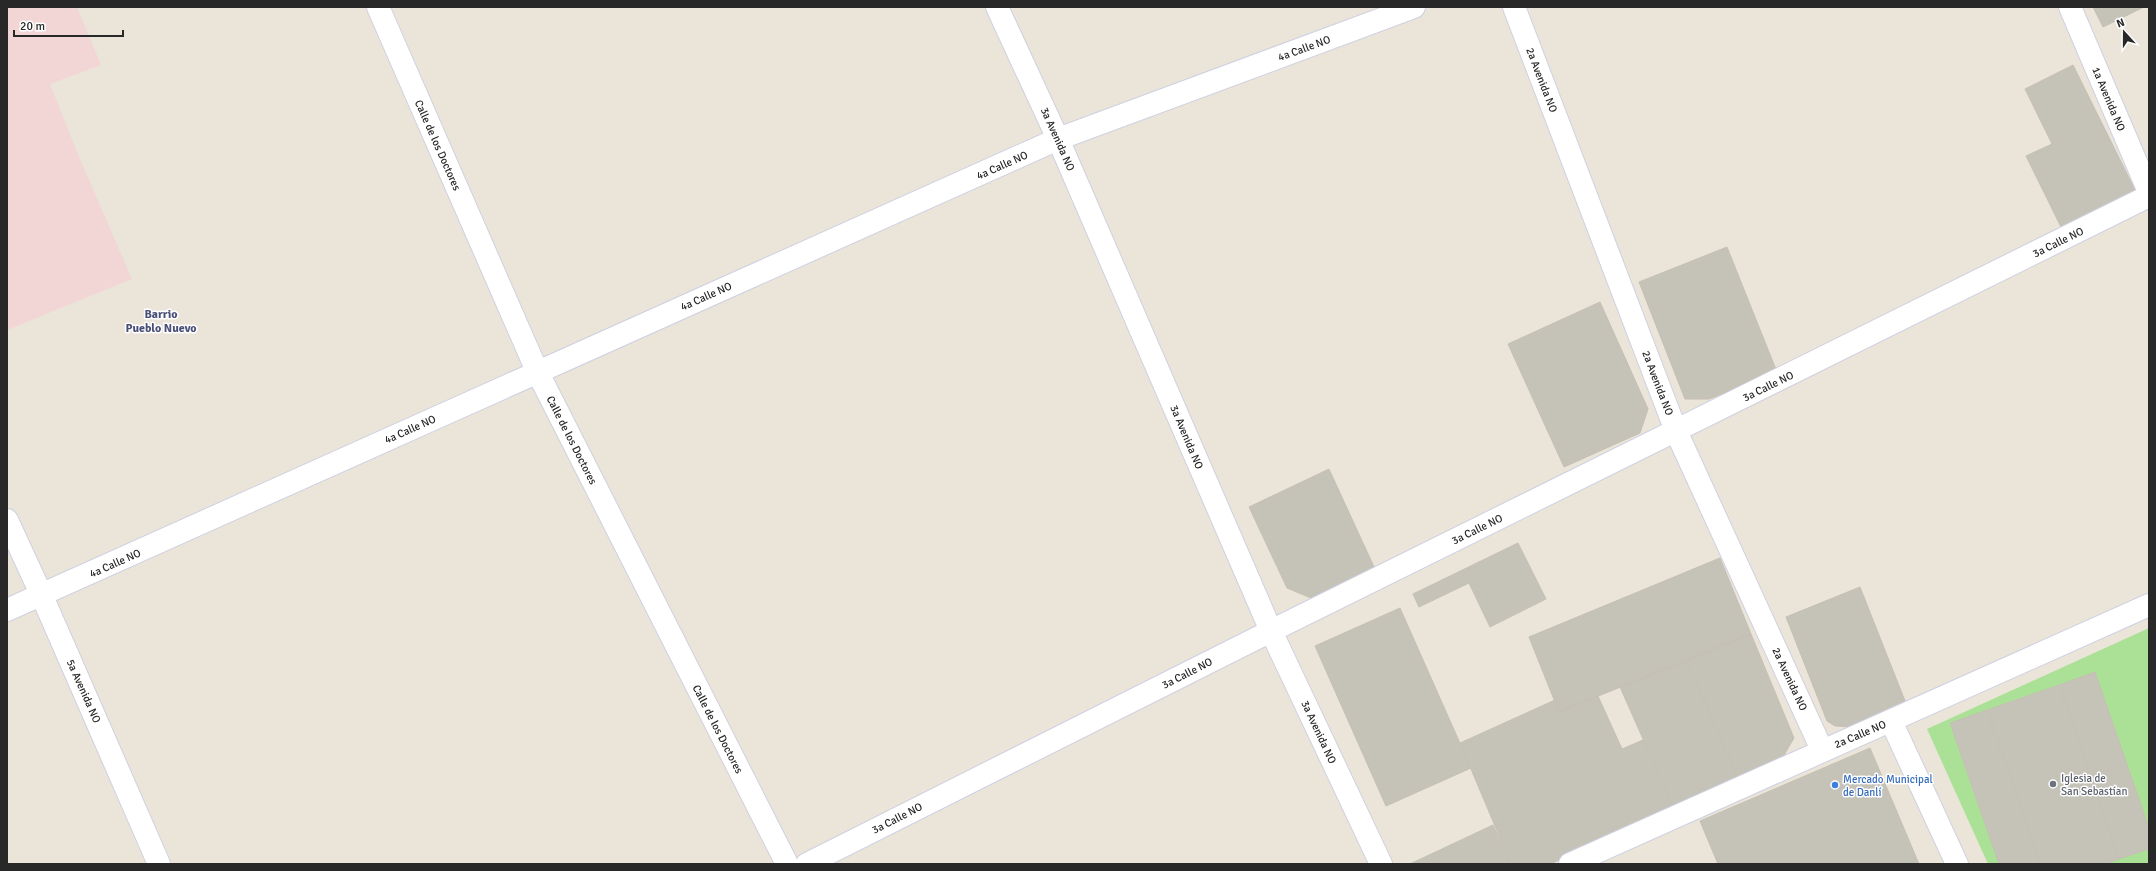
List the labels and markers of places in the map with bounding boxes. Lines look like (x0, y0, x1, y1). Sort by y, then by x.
place label: Iglesia de San Sebastían (2061, 772, 2127, 798)
place label: Mercado Municipal de Danlí (1843, 773, 1933, 799)
marker: Iglesia de San Sebastían (2048, 779, 2058, 789)
marker: Mercado Municipal de Danlí (1830, 780, 1840, 790)

